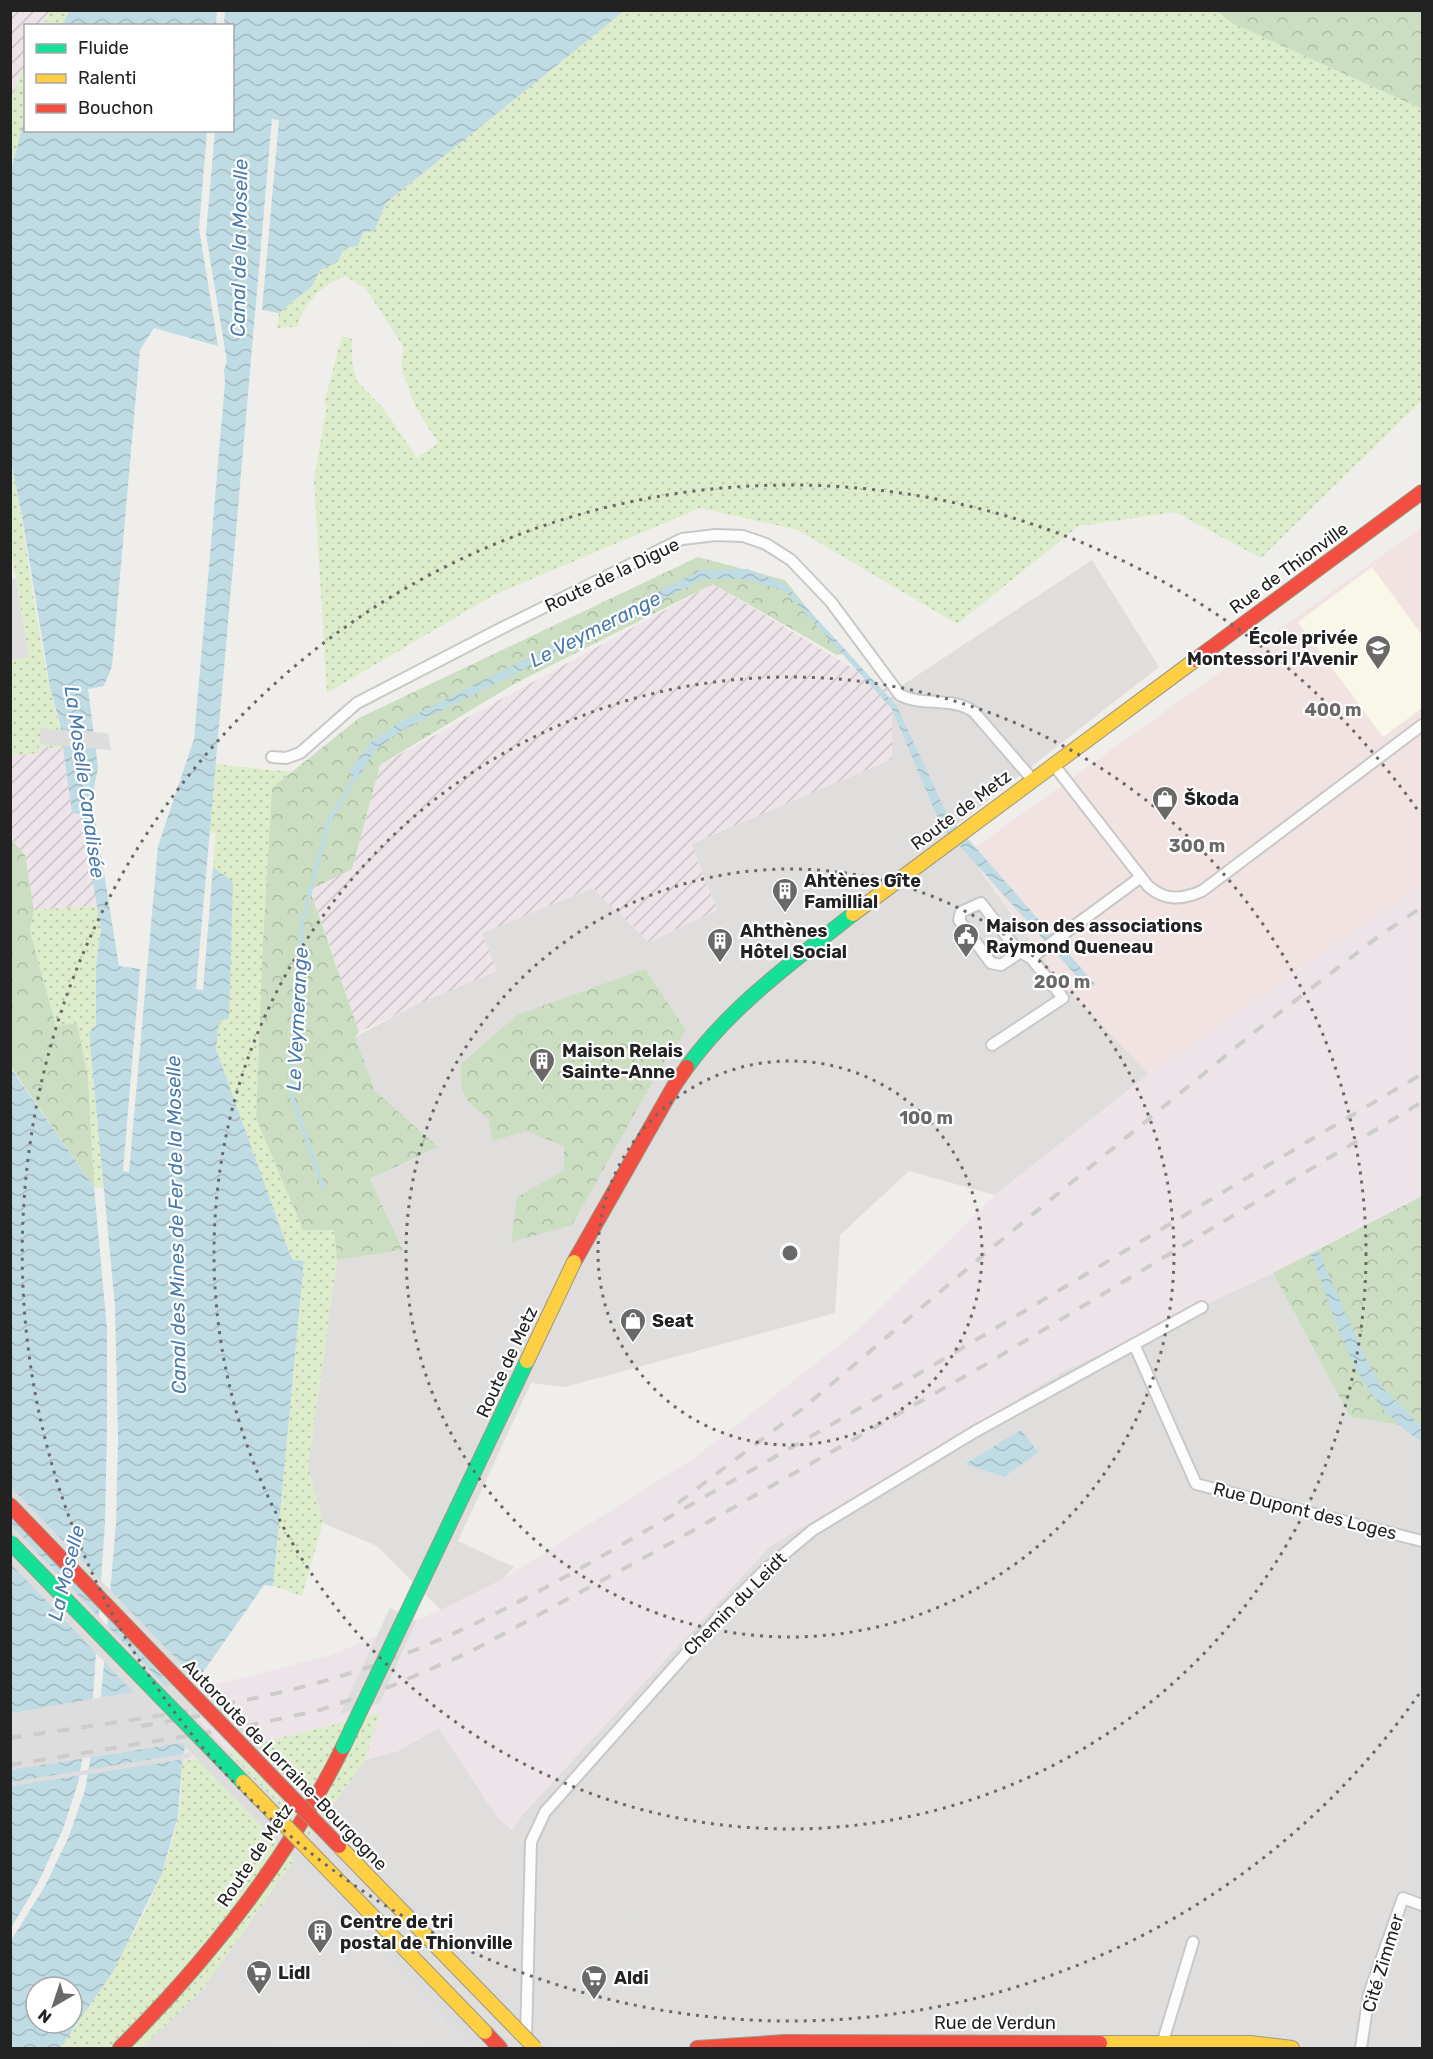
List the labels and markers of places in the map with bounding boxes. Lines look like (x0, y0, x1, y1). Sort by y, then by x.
place label: École privée Montessori l'Avenir (1187, 627, 1358, 670)
school or university icon: École privée Montessori l'Avenir (1363, 633, 1393, 671)
shop icon: Škoda (1150, 784, 1180, 822)
place label: Škoda (1184, 788, 1239, 810)
place label: Ahtènes Gîte Famillial (804, 870, 921, 913)
building icon: Ahtènes Gîte Famillial (770, 876, 800, 914)
place label: Maison des associations Raymond Queneau (986, 915, 1203, 958)
place label: Ahthènes Hôtel Social (740, 920, 847, 963)
public building icon: Maison des associations Raymond Queneau (951, 921, 981, 959)
building icon: Ahthènes Hôtel Social (705, 926, 735, 964)
place label: Maison Relais Sainte-Anne (562, 1040, 683, 1083)
building icon: Maison Relais Sainte-Anne (527, 1046, 557, 1084)
centre of rings (780, 1243, 800, 1263)
shop icon: Seat (618, 1306, 648, 1344)
place label: Seat (652, 1310, 694, 1332)
place label: Centre de tri postal de Thionville (340, 1911, 513, 1954)
building icon: Centre de tri postal de Thionville (305, 1917, 335, 1955)
supermarket icon: Lidl (244, 1958, 274, 1996)
place label: Lidl (278, 1962, 310, 1984)
supermarket icon: Aldi (579, 1963, 609, 2001)
place label: Aldi (614, 1967, 649, 1989)

